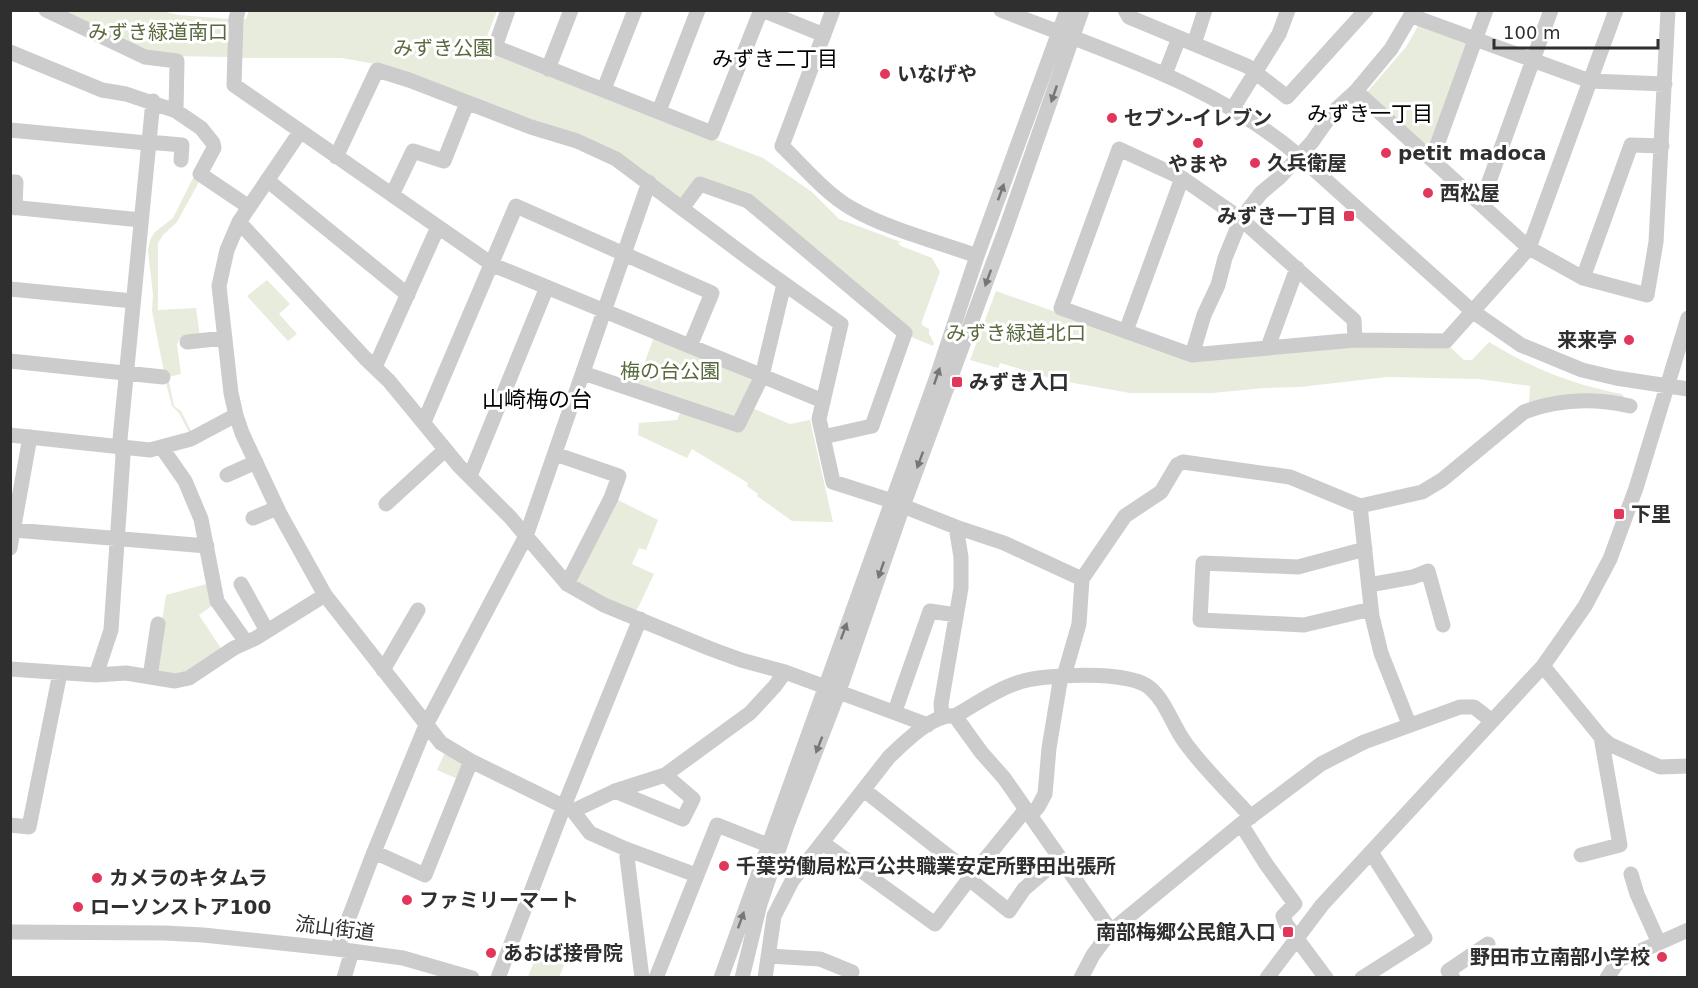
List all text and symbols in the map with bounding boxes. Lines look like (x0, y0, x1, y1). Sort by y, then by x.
scale bar (1494, 12, 1658, 50)
park label: みずき緑道南口 (88, 20, 228, 44)
text: 100 m (1503, 22, 1561, 43)
park label: みずき公園 (393, 36, 493, 60)
district label: みずき二丁目 (712, 47, 838, 71)
place label: いなげや (897, 62, 977, 86)
marker: いなげや (878, 67, 892, 81)
one-way arrow (1048, 85, 1058, 103)
district label: みずき一丁目 (1307, 102, 1433, 126)
place label: セブン-イレブン (1124, 106, 1272, 130)
marker: セブン-イレブン (1105, 111, 1119, 125)
marker: やまや (1191, 136, 1205, 150)
place label: petit madoca (1398, 141, 1547, 165)
marker: petit madoca (1379, 146, 1393, 160)
place label: 久兵衛屋 (1267, 151, 1347, 175)
place label: やまや (1168, 152, 1228, 176)
marker: 久兵衛屋 (1248, 156, 1262, 170)
place label: 西松屋 (1440, 181, 1500, 205)
one-way arrow (996, 183, 1006, 201)
marker: 西松屋 (1421, 186, 1435, 200)
place label: みずき一丁目 (1217, 204, 1337, 228)
marker: みずき一丁目 (1342, 209, 1356, 223)
one-way arrow (983, 269, 993, 287)
park label: みずき緑道北口 (946, 321, 1086, 345)
place label: 来来亭 (1557, 328, 1617, 352)
marker: 来来亭 (1622, 333, 1636, 347)
park label: 梅の台公園 (620, 359, 720, 383)
one-way arrow (932, 367, 942, 385)
place label: みずき入口 (969, 370, 1069, 394)
marker: みずき入口 (950, 375, 964, 389)
district label: 山崎梅の台 (482, 387, 592, 412)
one-way arrow (914, 451, 924, 469)
place label: 下里 (1631, 502, 1671, 526)
marker: 下里 (1612, 507, 1626, 521)
one-way arrow (876, 561, 886, 579)
one-way arrow (840, 621, 850, 639)
one-way arrow (813, 737, 823, 755)
place label: 千葉労働局松戸公共職業安定所野田出張所 (736, 854, 1116, 878)
marker: 千葉労働局松戸公共職業安定所野田出張所 (717, 859, 731, 873)
place label: カメラのキタムラ (109, 866, 268, 890)
marker: カメラのキタムラ (90, 871, 104, 885)
place label: ファミリーマート (419, 888, 579, 912)
marker: ファミリーマート (400, 893, 414, 907)
place label: ローソンストア100 (90, 895, 271, 919)
marker: ローソンストア100 (71, 900, 85, 914)
street label: 流山街道 (294, 911, 376, 945)
one-way arrow (737, 911, 747, 929)
place label: 南部梅郷公民館入口 (1096, 920, 1276, 944)
marker: 南部梅郷公民館入口 (1281, 925, 1295, 939)
place label: あおば接骨院 (503, 941, 623, 965)
place label: 野田市立南部小学校 (1470, 945, 1650, 969)
marker: あおば接骨院 (484, 946, 498, 960)
marker: 野田市立南部小学校 (1655, 950, 1669, 964)

